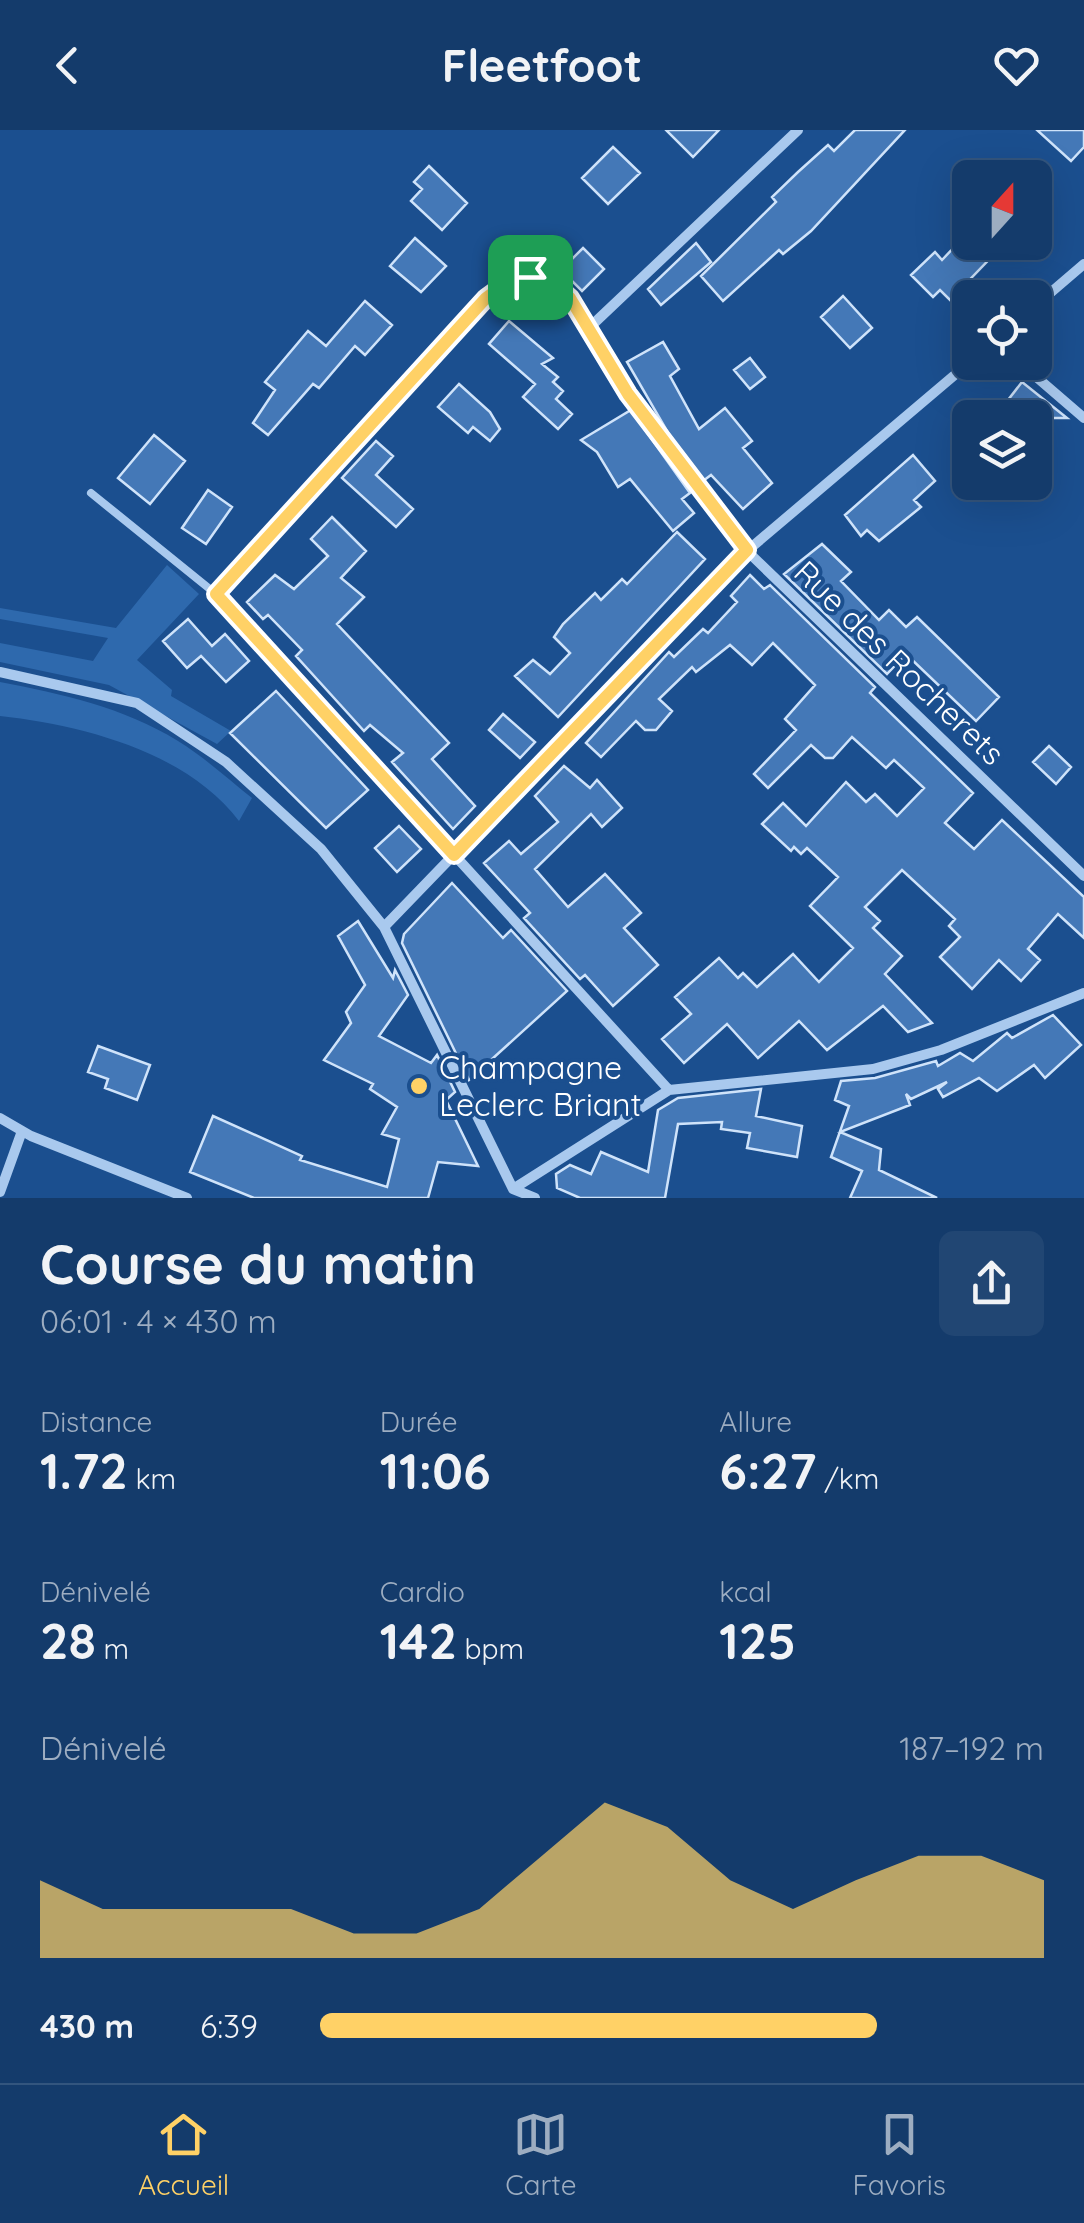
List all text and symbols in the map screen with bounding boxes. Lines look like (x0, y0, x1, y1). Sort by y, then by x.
text: Fleetfoot (442, 37, 642, 93)
icon: back (40, 38, 95, 93)
icon: heart (989, 38, 1044, 93)
north arrow (952, 160, 1052, 260)
map controls (952, 160, 1052, 500)
pin (488, 235, 573, 320)
icon: arrive (503, 250, 558, 305)
button: locate (952, 280, 1052, 380)
button: layers (952, 400, 1052, 500)
street label: Rue des Rocherets (786, 552, 1013, 773)
place label: Champagne Leclerc Briant (439, 1047, 641, 1124)
marker: Champagne Leclerc Briant (408, 1075, 430, 1097)
text: Course du matin (40, 1229, 476, 1298)
button: share (939, 1231, 1044, 1336)
text: 06:01 · 4 × 430 m (40, 1301, 277, 1341)
text: Distance (40, 1404, 152, 1439)
text: Durée (380, 1404, 458, 1439)
text: Allure (719, 1404, 792, 1439)
text: 1.72 (40, 1439, 128, 1502)
text: 11:06 (380, 1439, 491, 1502)
text: 6:27 (719, 1439, 817, 1502)
text: km (128, 1461, 176, 1496)
text: /km (817, 1461, 879, 1496)
text: Dénivelé (40, 1574, 151, 1609)
text: Cardio (380, 1574, 465, 1609)
text: kcal (719, 1574, 772, 1609)
text: 28 (40, 1609, 96, 1672)
text: 142 (380, 1609, 457, 1672)
text: 125 (719, 1609, 796, 1672)
text: m (96, 1631, 129, 1666)
text: bpm (457, 1631, 524, 1666)
text: Dénivelé (40, 1728, 167, 1768)
text: 187–192 m (899, 1728, 1044, 1768)
text: 430 m (40, 2006, 134, 2046)
text: 6:39 (200, 2006, 258, 2046)
tab: Accueil (138, 2107, 229, 2202)
tab: Carte (505, 2107, 577, 2202)
tab: Favoris (853, 2107, 946, 2202)

